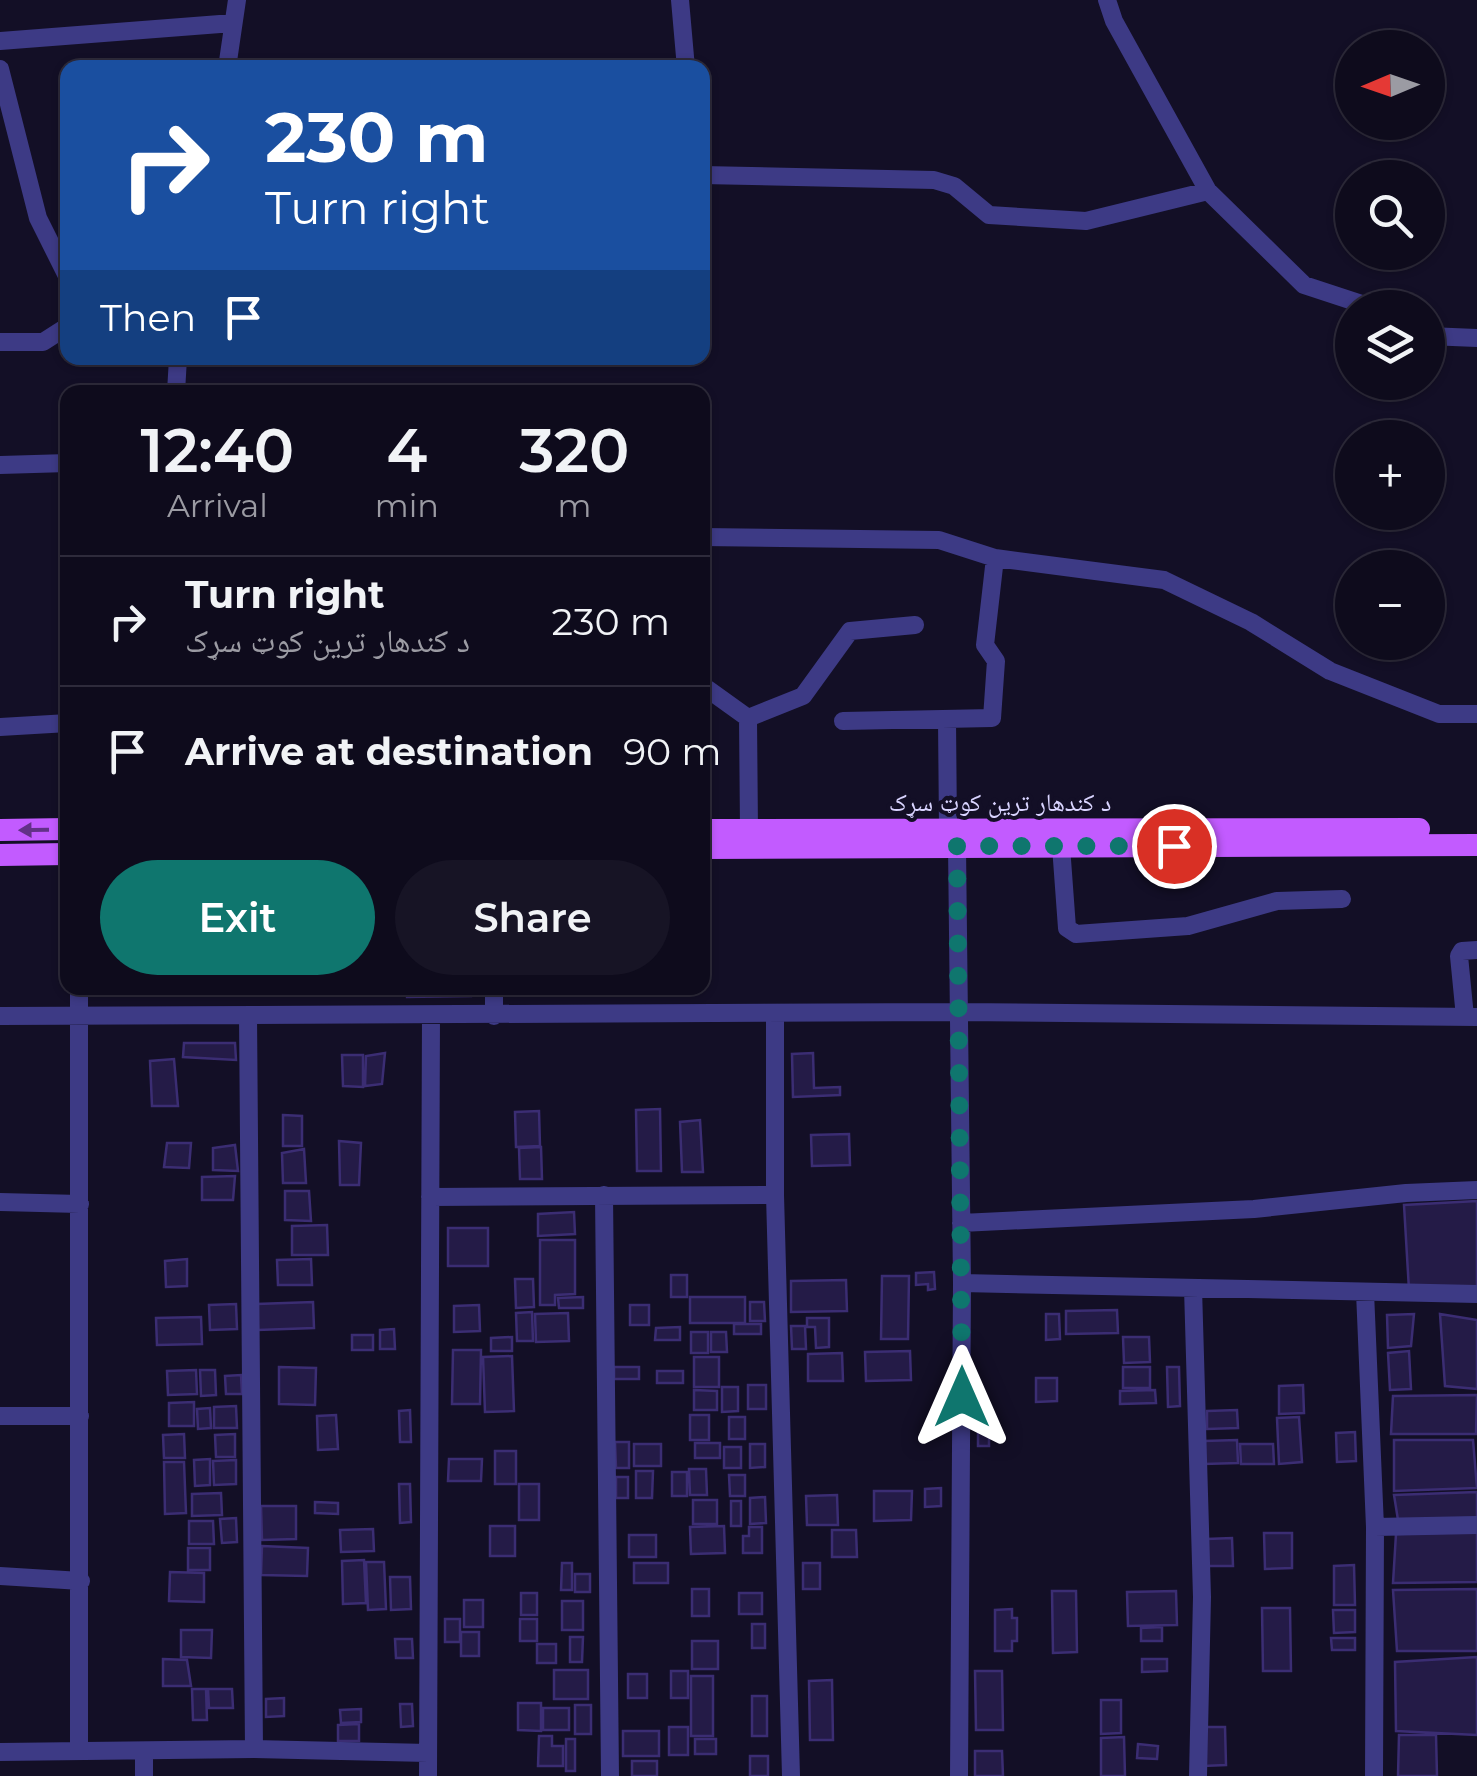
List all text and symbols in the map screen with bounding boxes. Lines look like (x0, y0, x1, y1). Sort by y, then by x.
north arrow (1335, 30, 1445, 140)
map controls (1335, 30, 1445, 660)
text: 230 m (265, 94, 489, 180)
icon: right (100, 100, 230, 230)
button: search (1335, 160, 1445, 270)
text: Turn right (265, 180, 490, 235)
icon: arrive (216, 290, 271, 345)
button: layers (1335, 290, 1445, 400)
text: Then (100, 294, 196, 341)
text: 12:40 (141, 414, 294, 487)
text: 4 (386, 414, 427, 487)
text: 320 (519, 414, 629, 487)
button: + (1335, 420, 1445, 530)
text: Arrival (167, 486, 268, 525)
text: min (375, 486, 439, 525)
text: m (557, 486, 591, 525)
button: − (1335, 550, 1445, 660)
text: Turn right (185, 571, 384, 618)
icon: right (100, 594, 155, 649)
text: 230 m (552, 598, 670, 645)
text: د کندهار ترين کوټ سړک (185, 621, 470, 660)
icon: arrive (100, 724, 155, 779)
text: Arrive at destination (185, 728, 593, 775)
text: 90 m (623, 728, 721, 775)
street label: د کندهار ترين کوټ سړک (889, 787, 1111, 818)
pin (1132, 804, 1217, 889)
icon: arrive (1147, 819, 1202, 874)
one-way arrow (17, 822, 49, 838)
button: Exit (100, 860, 375, 975)
button: Share (395, 860, 670, 975)
position arrow (910, 1345, 1014, 1449)

